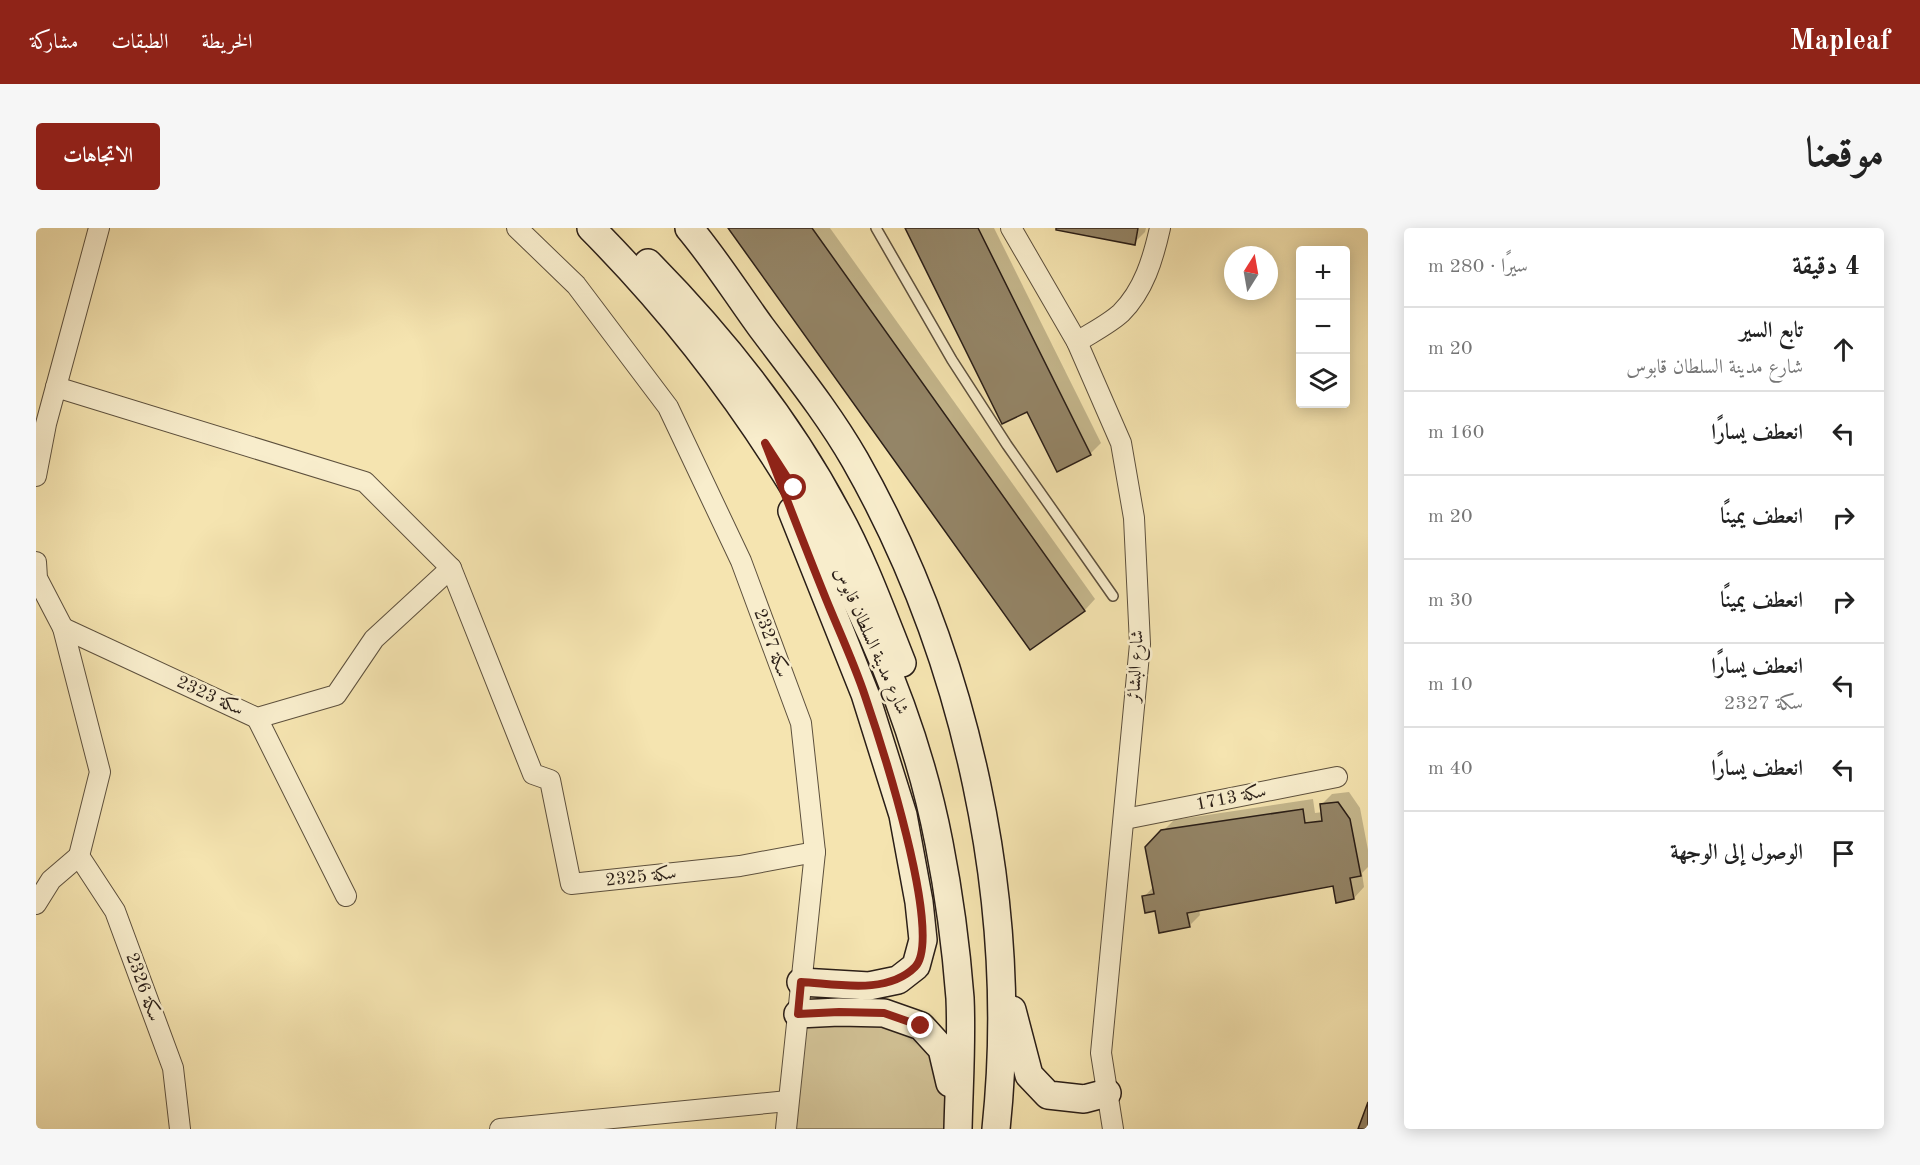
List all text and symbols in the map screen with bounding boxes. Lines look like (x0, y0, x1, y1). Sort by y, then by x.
text: Mapleaf (1790, 28, 1890, 56)
text: مشاركة (30, 32, 78, 53)
text: الطبقات (111, 32, 168, 53)
text: الخريطة (201, 32, 253, 53)
button: الاتجاهات (36, 123, 160, 190)
text: موقعنا (1806, 134, 1884, 176)
north arrow (1224, 246, 1278, 300)
map controls (1296, 246, 1350, 408)
button: + (1296, 246, 1350, 300)
text: 4 دقيقة (1792, 254, 1860, 280)
text: سيرًا · 280 m (1428, 257, 1528, 277)
button: − (1296, 300, 1350, 354)
text: تابع السير (1739, 320, 1803, 342)
icon: ahead (1827, 333, 1860, 366)
text: 20 m (1428, 339, 1473, 359)
button: layers (1296, 354, 1350, 408)
text: شارع مدينة السلطان قابوس (1626, 358, 1803, 378)
icon: left (1827, 417, 1860, 450)
text: انعطف يسارًا (1711, 422, 1803, 444)
text: 160 m (1428, 423, 1484, 443)
route start (780, 474, 806, 500)
icon: right (1827, 501, 1860, 534)
text: انعطف يمينًا (1720, 506, 1803, 528)
text: 20 m (1428, 507, 1473, 527)
street label: شارع مدينة السلطان قابوس (826, 565, 912, 719)
icon: right (1827, 585, 1860, 618)
text: انعطف يمينًا (1720, 590, 1803, 612)
text: 30 m (1428, 591, 1473, 611)
street label: سكة 2327 (750, 606, 793, 680)
street label: شارع البشائر (1125, 629, 1152, 705)
text: انعطف يسارًا (1711, 656, 1803, 678)
icon: left (1827, 669, 1860, 702)
street label: سكة 2323 (174, 672, 247, 719)
text: 10 m (1428, 675, 1473, 695)
text: سكة 2327 (1724, 694, 1803, 714)
icon: left (1827, 753, 1860, 786)
text: انعطف يسارًا (1711, 758, 1803, 780)
text: 40 m (1428, 759, 1473, 779)
street label: سكة 1713 (1194, 781, 1268, 814)
icon: arrive (1827, 837, 1860, 870)
text: الوصول إلى الوجهة (1670, 842, 1803, 864)
street label: سكة 2325 (604, 863, 677, 890)
street label: سكة 2326 (122, 950, 165, 1024)
route end (907, 1012, 933, 1038)

